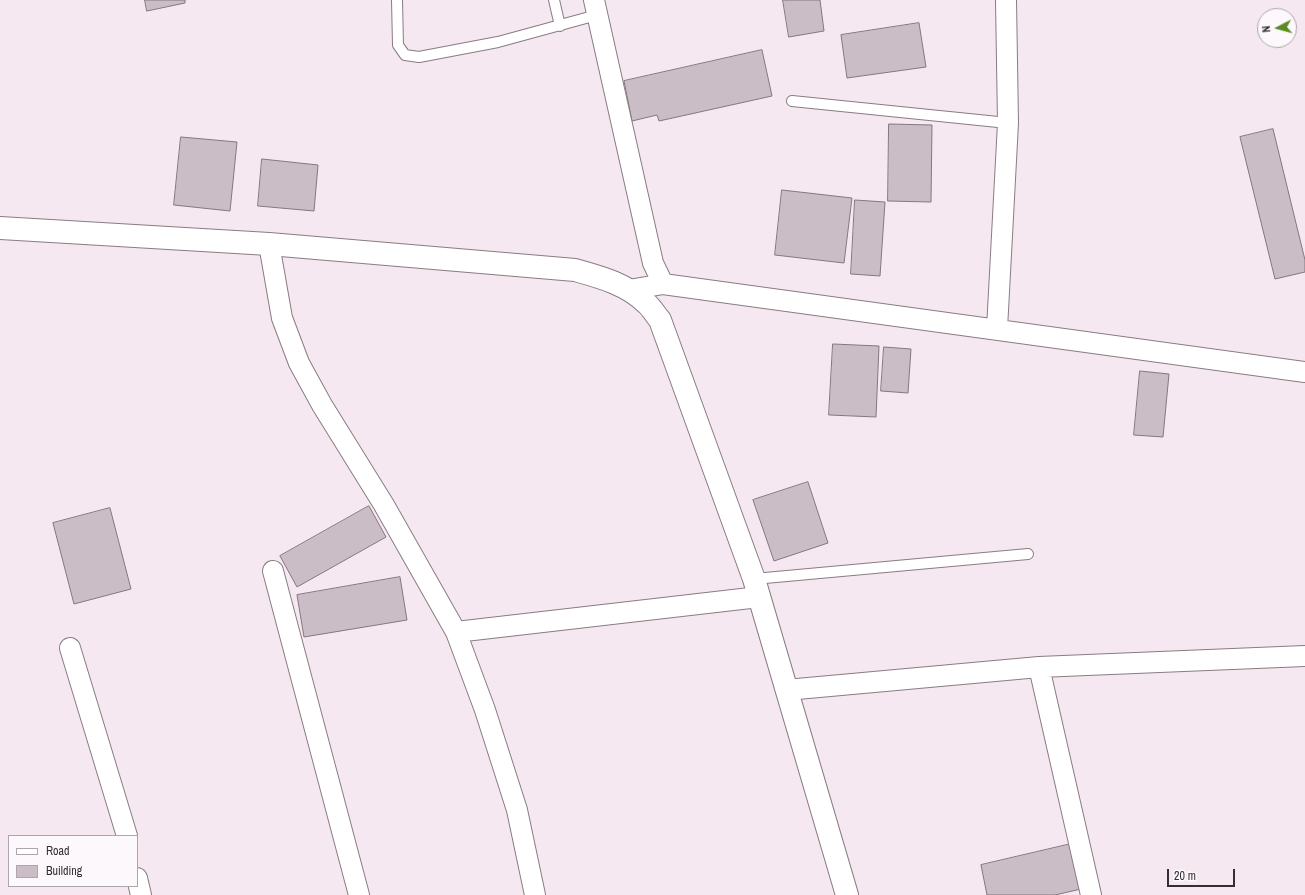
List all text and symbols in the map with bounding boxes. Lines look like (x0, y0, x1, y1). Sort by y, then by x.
north arrow (1257, 8, 1297, 48)
text: N (1259, 25, 1273, 33)
legend (8, 835, 138, 887)
text: Road (46, 843, 70, 859)
scale bar (1169, 861, 1237, 887)
text: Building (46, 863, 82, 879)
text: 20 m (1174, 868, 1196, 884)

